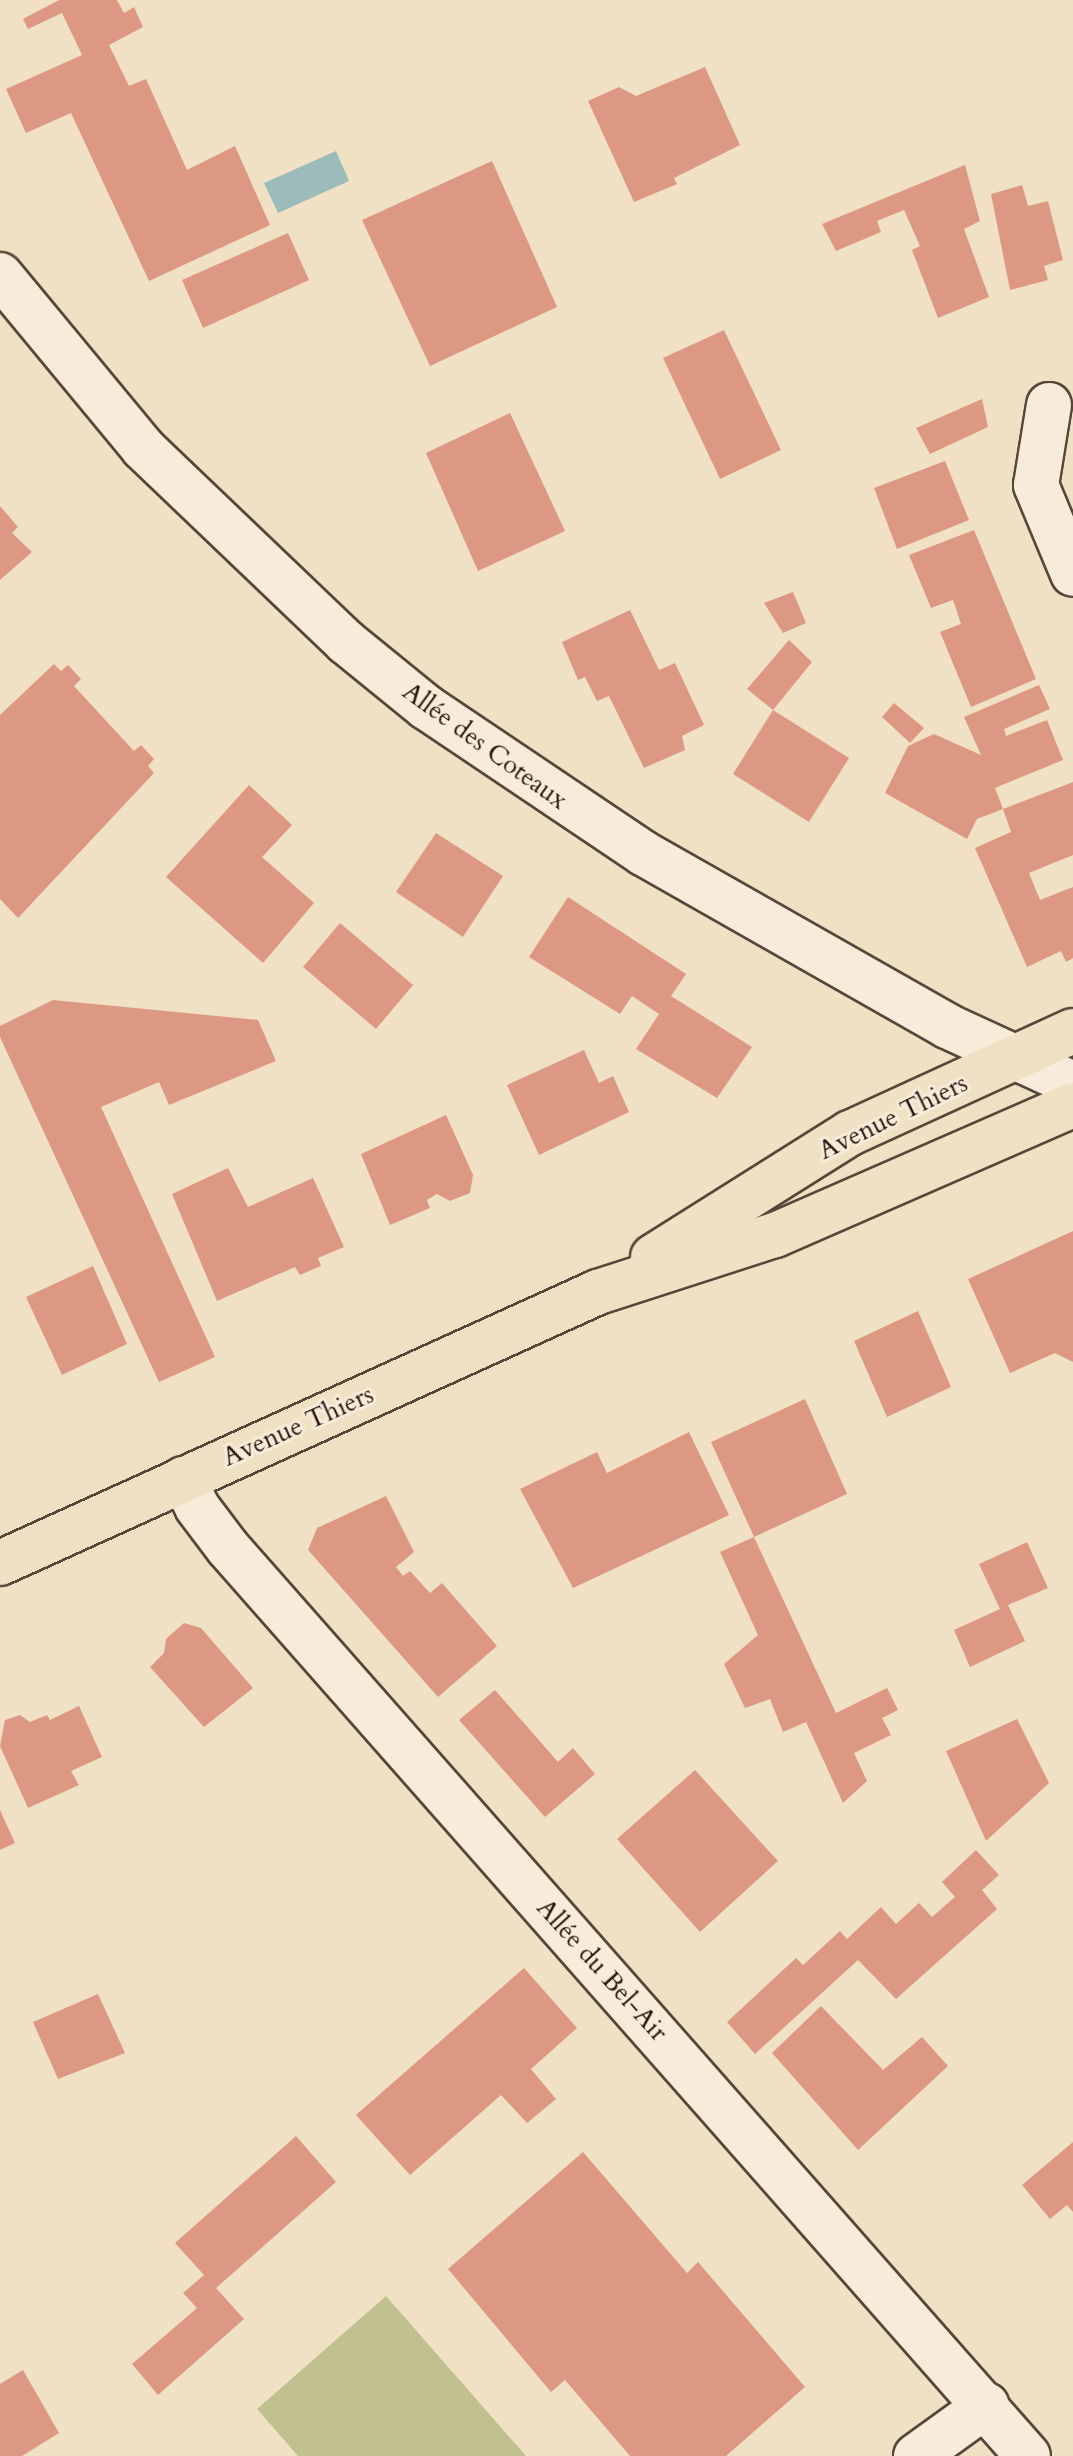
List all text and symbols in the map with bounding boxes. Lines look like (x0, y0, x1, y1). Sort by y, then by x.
street label: Allée des Coteaux (397, 676, 573, 816)
street label: Avenue Thiers (813, 1067, 973, 1167)
street label: Avenue Thiers (218, 1379, 378, 1473)
street label: Allée du Bel-Air (530, 1893, 674, 2047)

